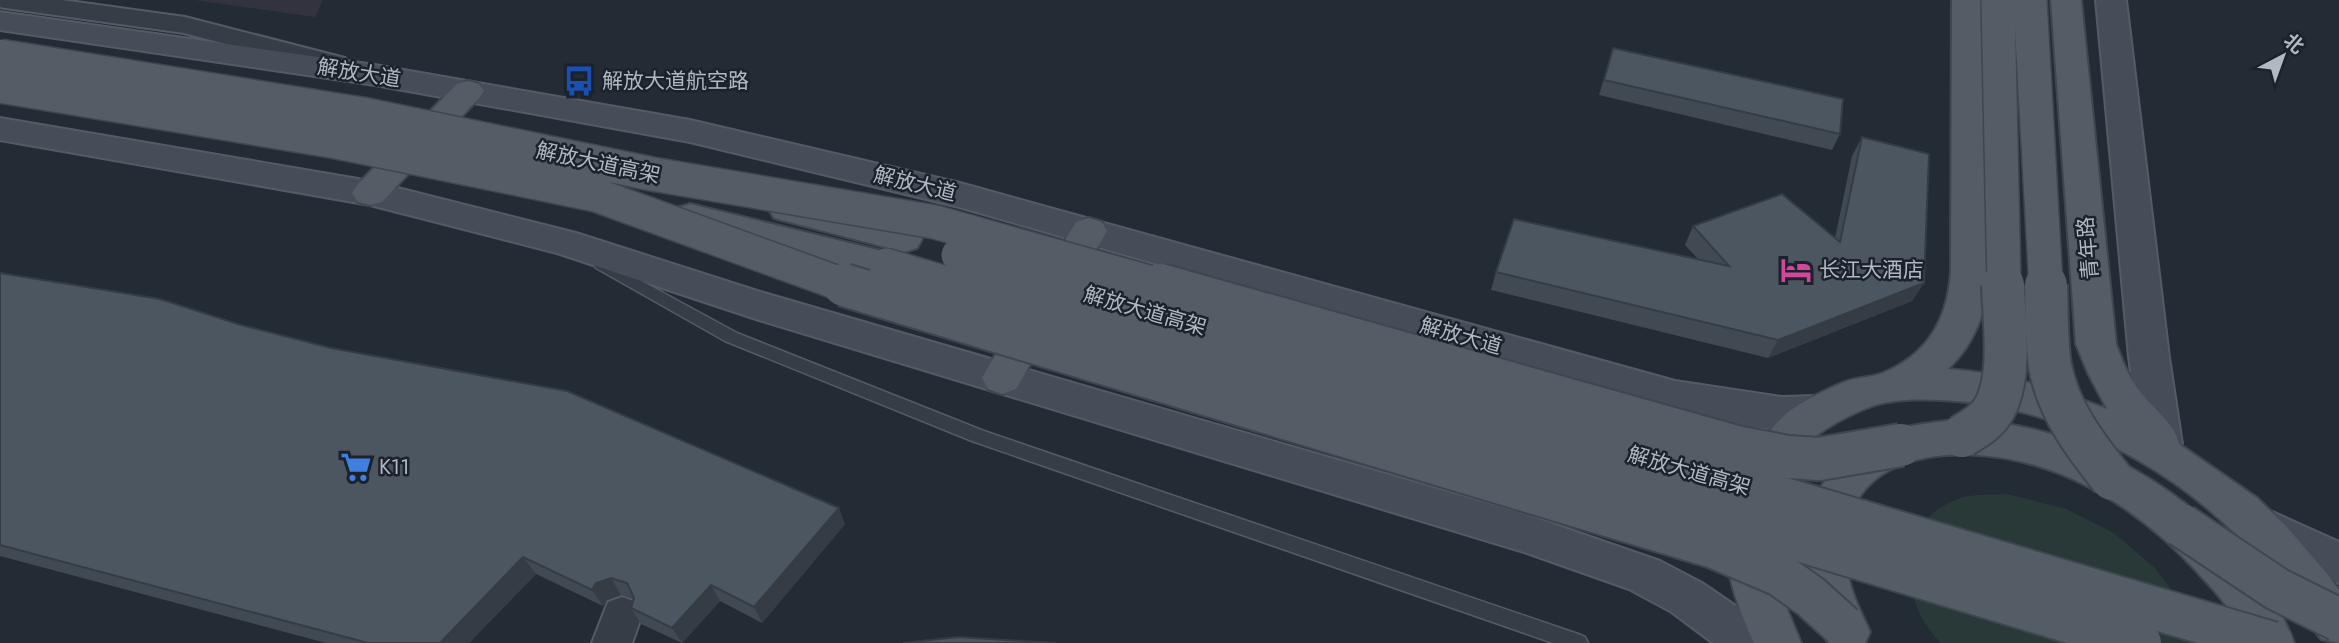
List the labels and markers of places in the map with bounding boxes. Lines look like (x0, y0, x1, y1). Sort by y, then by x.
bus stop icon: 解放大道航空路 (562, 64, 596, 98)
place label: 解放大道航空路 (602, 66, 749, 96)
hotel icon: 长江大酒店 (1779, 253, 1813, 287)
place label: 长江大酒店 (1819, 255, 1924, 285)
supermarket icon: K11 (339, 450, 373, 484)
place label: K11 (379, 452, 410, 482)

